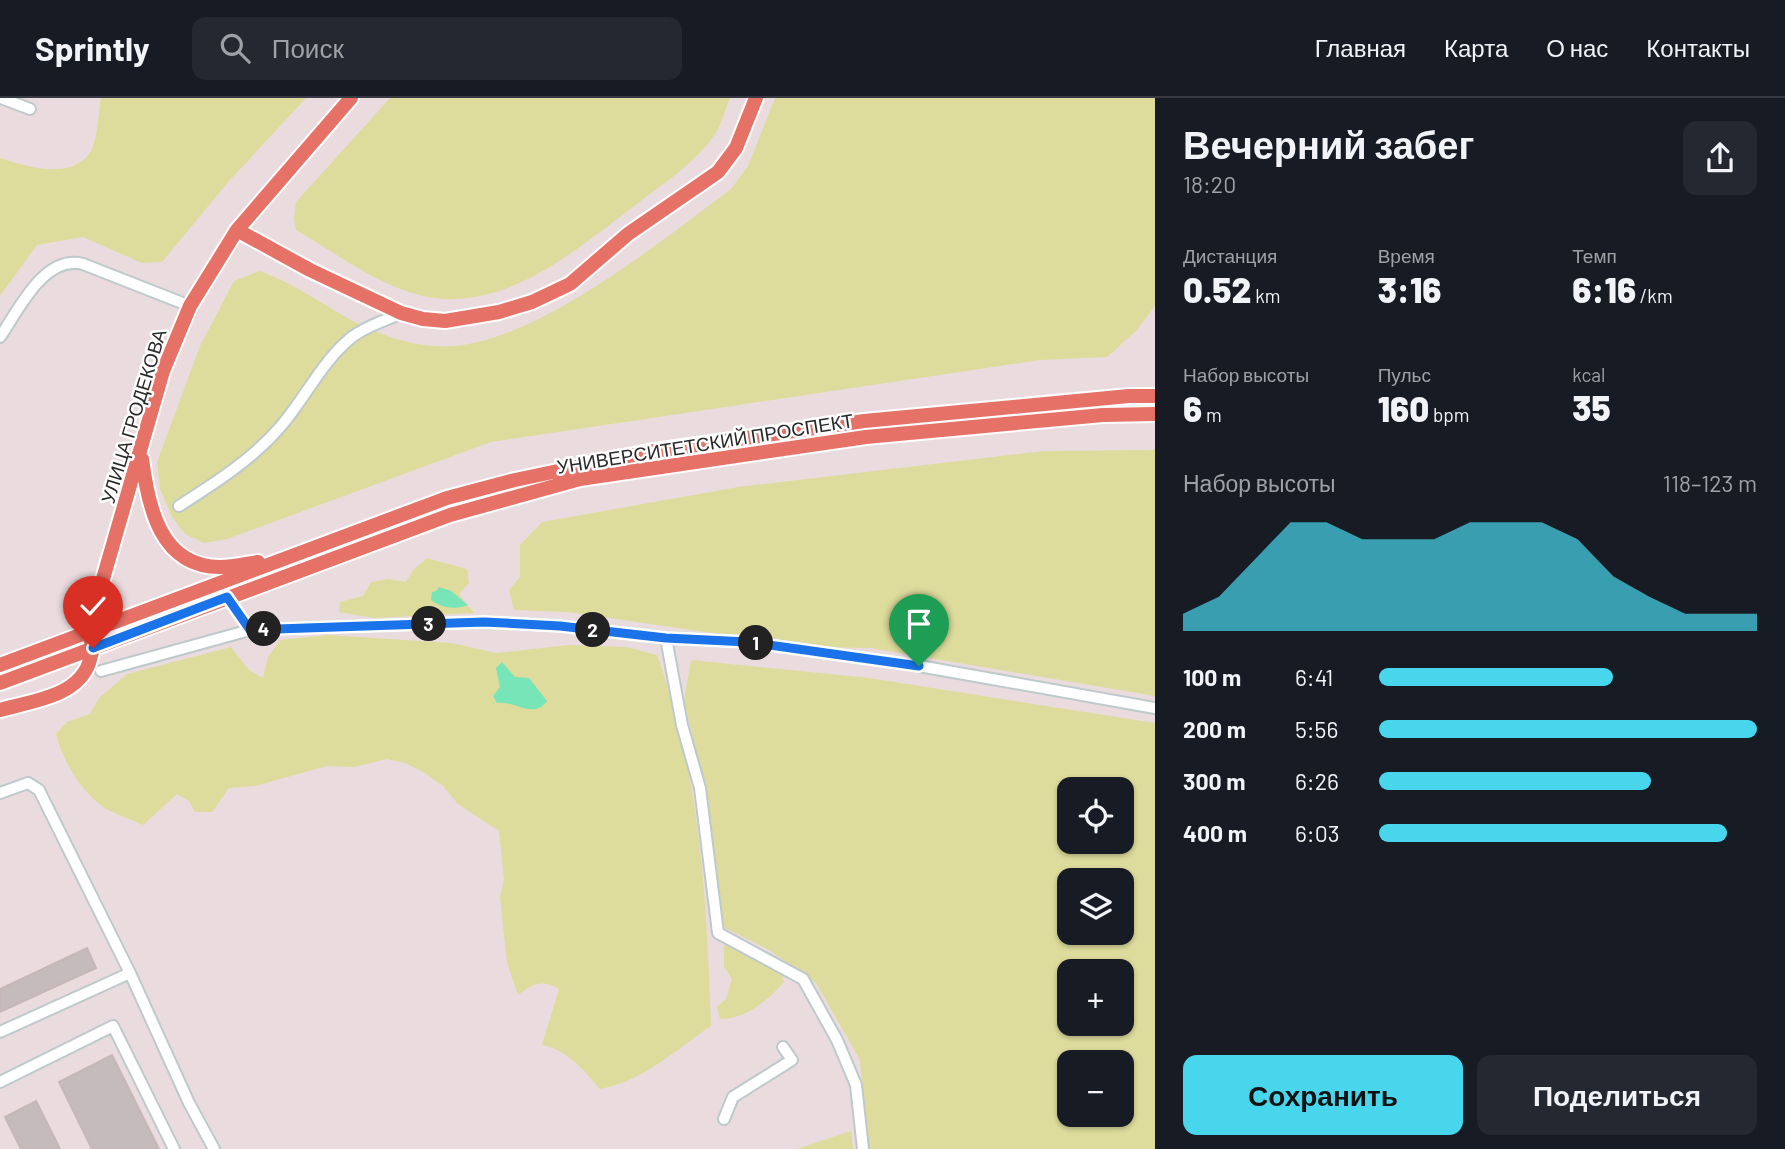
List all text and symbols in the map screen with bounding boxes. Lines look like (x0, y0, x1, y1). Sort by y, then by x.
search box (192, 17, 682, 80)
text: Sprintly (35, 28, 150, 68)
icon: search (216, 29, 254, 67)
text: Поиск (272, 32, 344, 63)
text: Главная (1315, 33, 1406, 62)
text: Карта (1444, 33, 1508, 62)
text: О нас (1546, 33, 1608, 62)
text: Контакты (1646, 33, 1750, 62)
text: Вечерний забег (1183, 121, 1474, 167)
button: share (1683, 121, 1757, 195)
text: 18:20 (1183, 170, 1236, 198)
text: Дистанция (1183, 244, 1277, 267)
text: Время (1378, 244, 1435, 267)
text: Темп (1572, 244, 1617, 267)
text: 0.52 (1183, 268, 1251, 310)
text: 3:16 (1378, 268, 1441, 310)
text: 6:16 (1572, 268, 1636, 310)
text: km (1251, 284, 1280, 307)
text: /km (1636, 284, 1673, 307)
street label: УЛИЦА ГРОДЕКОВА (96, 326, 171, 506)
text: Набор высоты (1183, 363, 1309, 386)
text: Пульс (1378, 363, 1431, 386)
text: kcal (1572, 363, 1605, 386)
text: 35 (1572, 386, 1611, 428)
text: 6 (1183, 387, 1202, 429)
text: 160 (1378, 387, 1429, 429)
text: m (1202, 403, 1222, 426)
text: bpm (1429, 403, 1470, 426)
street label: УНИВЕРСИТЕТСКИЙ ПРОСПЕКТ (555, 408, 855, 478)
text: Набор высоты (1183, 469, 1336, 497)
text: 118–123 m (1663, 469, 1757, 497)
pin (63, 576, 123, 648)
icon: check (74, 587, 112, 625)
pin (889, 594, 949, 666)
icon: arrive (900, 605, 938, 643)
pin: 3 (412, 606, 446, 642)
pin: 4 (246, 612, 282, 646)
text: 3 (423, 612, 434, 635)
pin: 2 (576, 612, 610, 648)
text: 4 (258, 617, 269, 640)
text: 2 (587, 618, 598, 641)
pin: 1 (738, 626, 774, 660)
text: 1 (752, 631, 759, 654)
text: 100 m (1183, 663, 1241, 691)
text: 6:41 (1295, 663, 1333, 691)
text: 200 m (1183, 715, 1246, 743)
text: 5:56 (1295, 715, 1338, 743)
text: 300 m (1183, 767, 1245, 795)
text: 6:26 (1295, 767, 1339, 795)
map controls (1057, 777, 1134, 1127)
button: locate (1057, 777, 1134, 854)
text: 400 m (1183, 819, 1247, 847)
text: 6:03 (1295, 819, 1339, 847)
button: layers (1057, 868, 1134, 945)
button: + (1057, 959, 1134, 1036)
button: − (1057, 1050, 1134, 1127)
button: Сохранить (1183, 1055, 1463, 1135)
button: Поделиться (1477, 1055, 1757, 1135)

